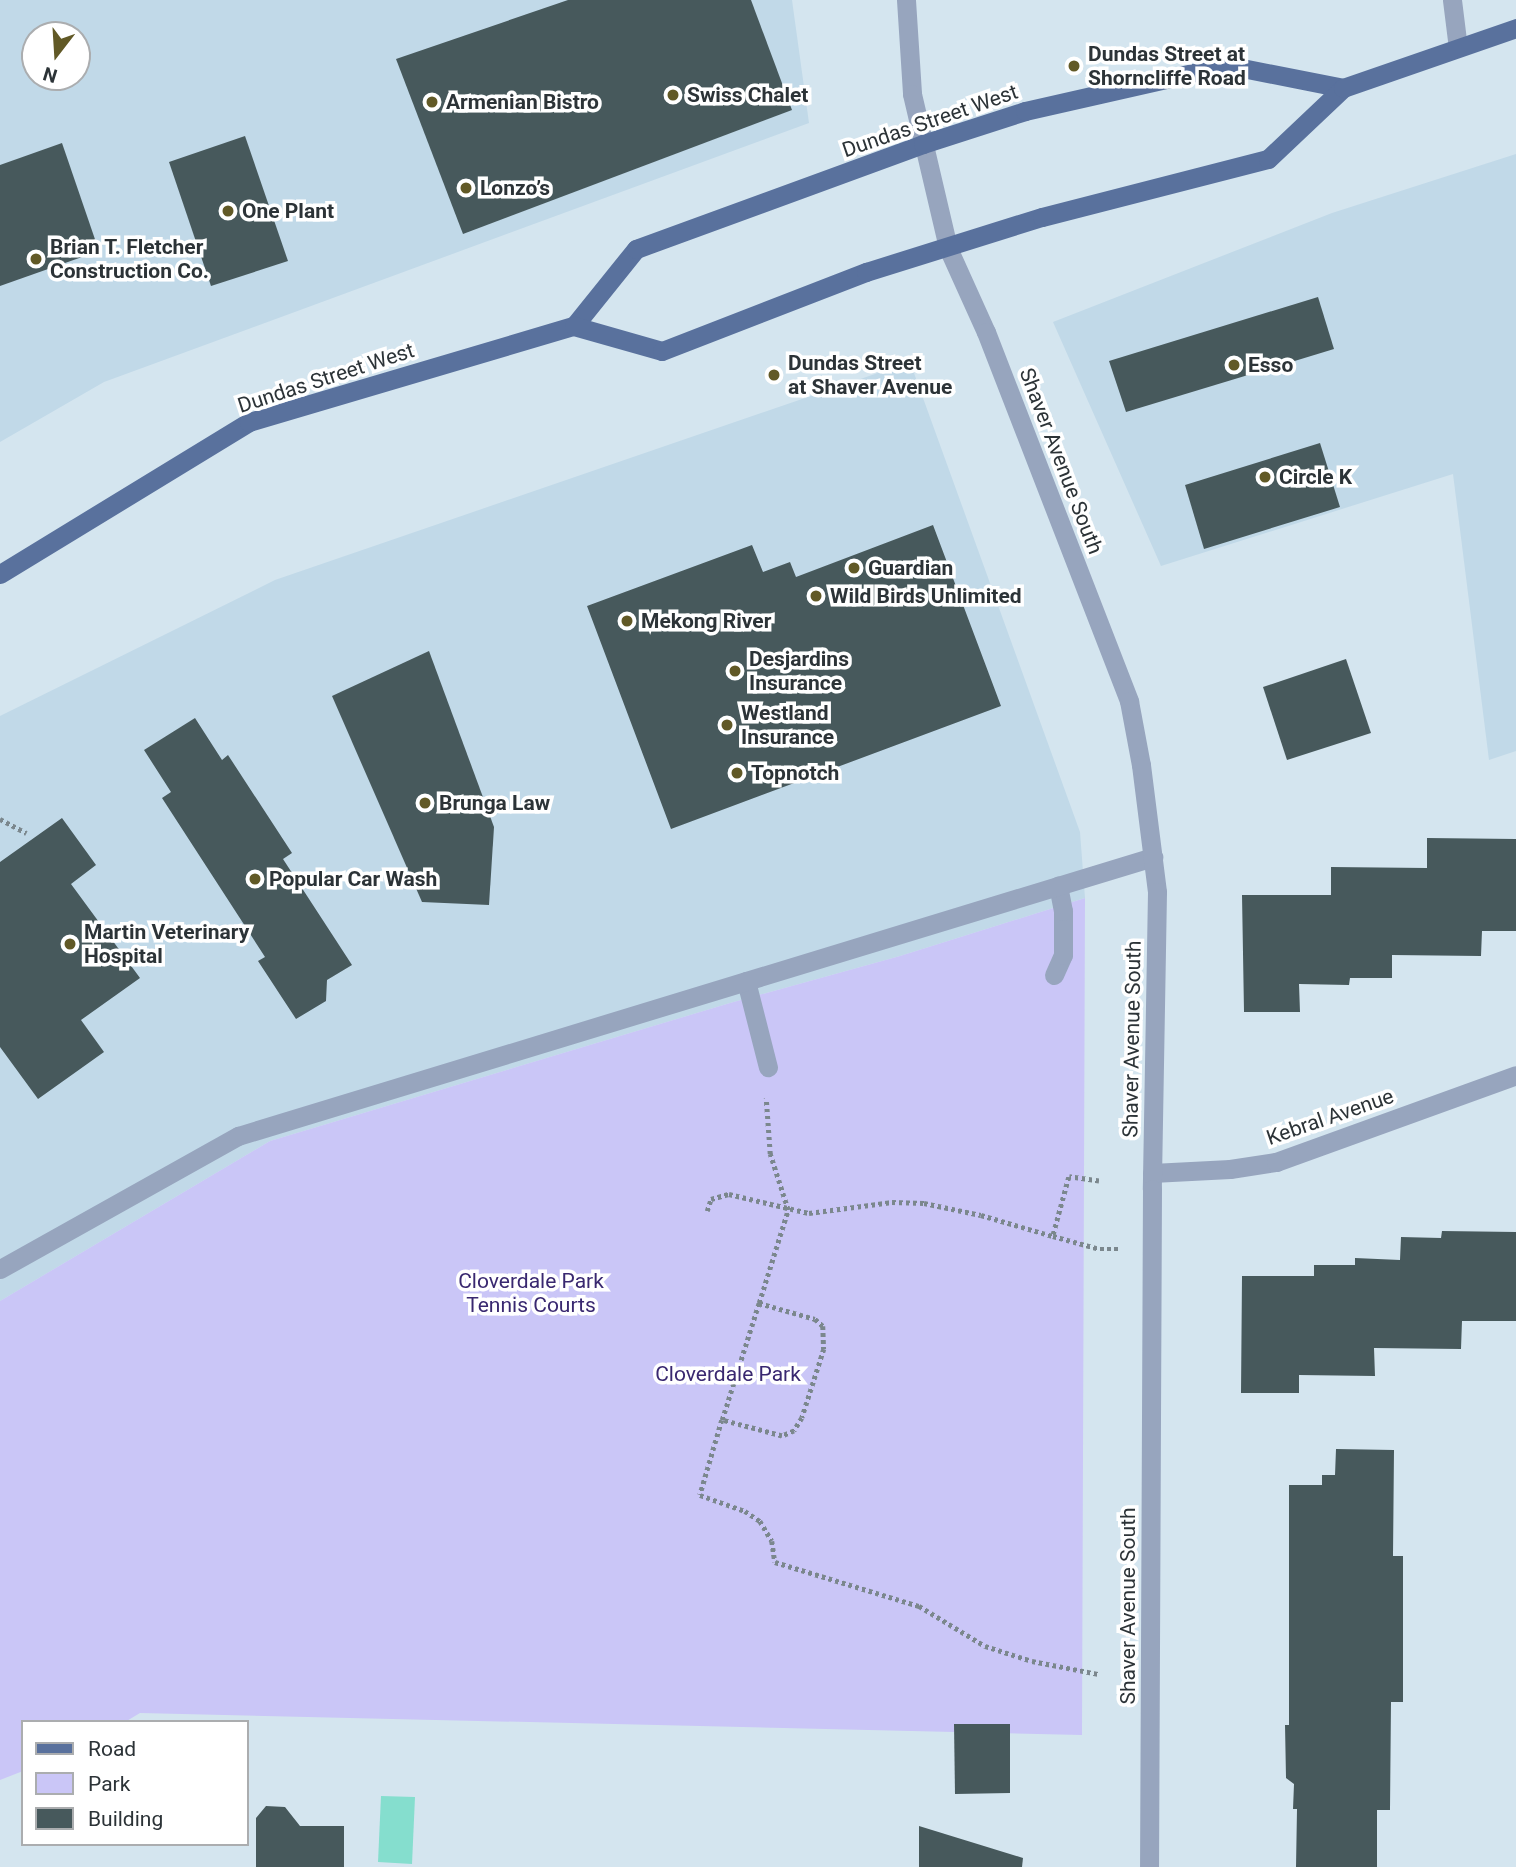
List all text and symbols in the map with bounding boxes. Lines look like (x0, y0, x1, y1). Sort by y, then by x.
north arrow (21, 21, 91, 91)
place label: Dundas Street at Shorncliffe Road (1088, 41, 1246, 91)
marker: Dundas Street at Shorncliffe Road (1066, 58, 1082, 74)
text: N (41, 62, 60, 88)
street label: Dundas Street West (839, 79, 1021, 163)
place label: Swiss Chalet (687, 82, 808, 108)
marker: Swiss Chalet (665, 87, 681, 103)
place label: Armenian Bistro (446, 89, 599, 115)
marker: Armenian Bistro (424, 94, 440, 110)
place label: Lonzo’s (480, 175, 550, 201)
marker: Lonzo’s (458, 180, 474, 196)
place label: One Plant (242, 198, 334, 224)
marker: One Plant (220, 203, 236, 219)
place label: Brian T. Fletcher Construction Co. (50, 234, 209, 284)
marker: Brian T. Fletcher Construction Co. (28, 251, 44, 267)
street label: Dundas Street West (235, 338, 417, 418)
place label: Dundas Street at Shaver Avenue (788, 350, 952, 400)
place label: Esso (1248, 352, 1293, 378)
marker: Esso (1226, 357, 1242, 373)
street label: Shaver Avenue South (1014, 364, 1108, 558)
marker: Dundas Street at Shaver Avenue (766, 367, 782, 383)
place label: Circle K (1279, 464, 1352, 490)
marker: Circle K (1257, 469, 1273, 485)
place label: Guardian (868, 555, 953, 581)
marker: Guardian (846, 560, 862, 576)
place label: Wild Birds Unlimited (830, 583, 1022, 609)
marker: Wild Birds Unlimited (808, 588, 824, 604)
place label: Mekong River (641, 608, 771, 634)
marker: Mekong River (619, 613, 635, 629)
place label: Desjardins Insurance (749, 646, 849, 696)
marker: Desjardins Insurance (727, 663, 743, 679)
place label: Westland Insurance (741, 700, 834, 750)
marker: Westland Insurance (719, 717, 735, 733)
place label: Topnotch (751, 760, 839, 786)
marker: Topnotch (729, 765, 745, 781)
place label: Brunga Law (439, 790, 550, 816)
marker: Brunga Law (417, 795, 433, 811)
place label: Popular Car Wash (269, 866, 437, 892)
marker: Popular Car Wash (247, 871, 263, 887)
place label: Martin Veterinary Hospital (84, 919, 249, 969)
marker: Martin Veterinary Hospital (62, 936, 78, 952)
street label: Shaver Avenue South (1118, 940, 1146, 1138)
street label: Kebral Avenue (1263, 1083, 1397, 1151)
park label: Cloverdale Park Tennis Courts (458, 1268, 604, 1318)
park label: Cloverdale Park (655, 1361, 801, 1387)
street label: Shaver Avenue South (1115, 1507, 1141, 1705)
legend (21, 1720, 248, 1846)
text: Road (88, 1737, 136, 1761)
text: Park (88, 1772, 130, 1796)
text: Building (88, 1807, 163, 1831)

